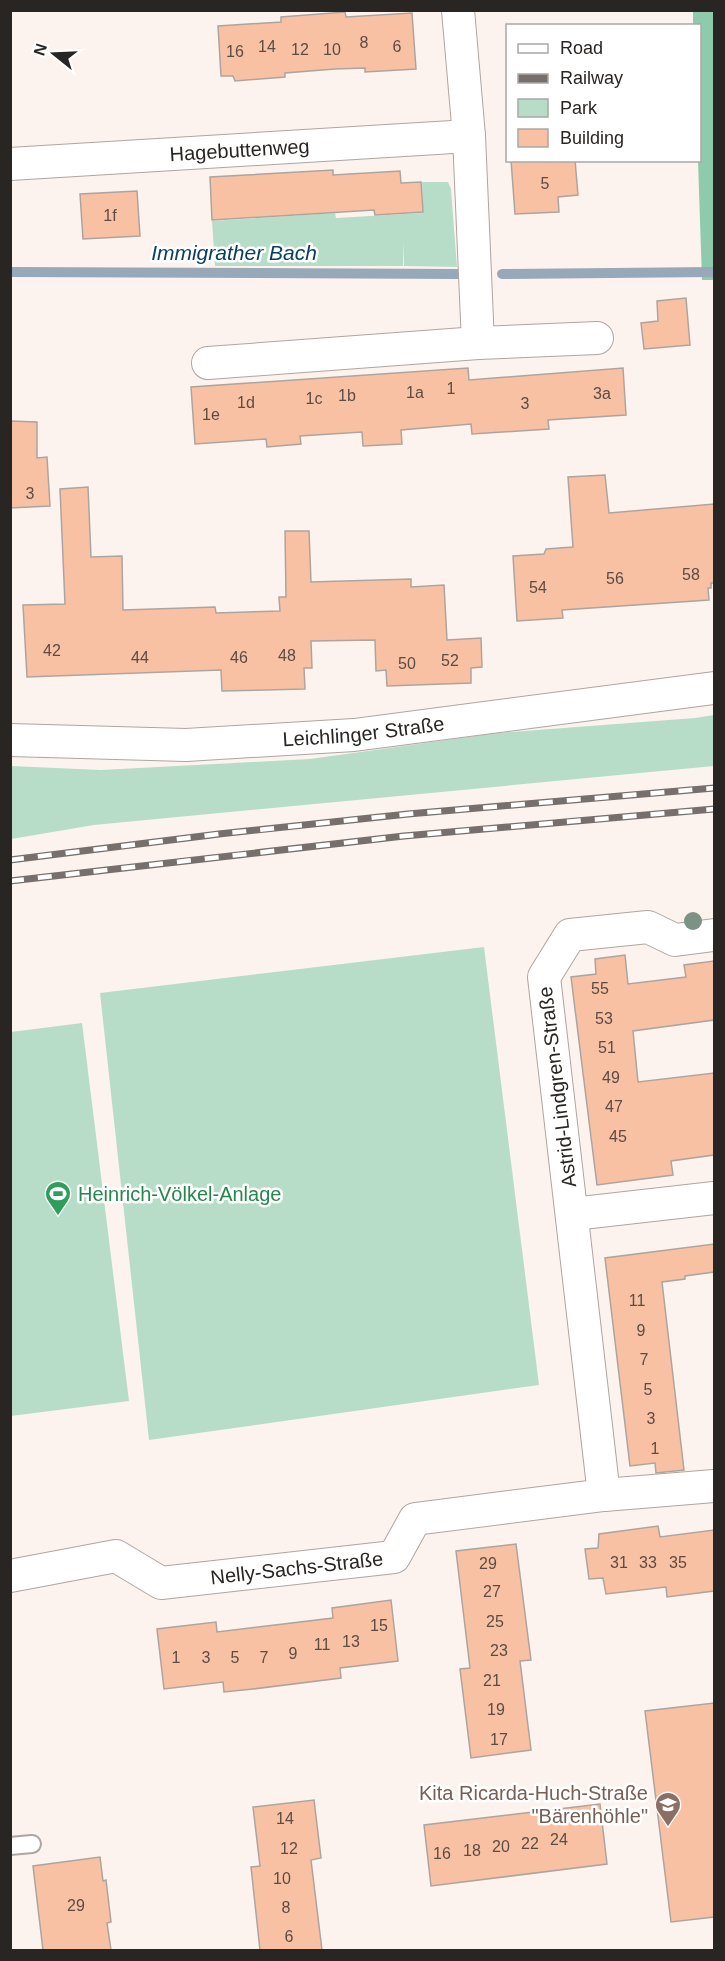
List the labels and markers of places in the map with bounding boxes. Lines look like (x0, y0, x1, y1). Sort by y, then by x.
sports icon: Heinrich-Völkel-Anlage (43, 1179, 73, 1217)
place label: Heinrich-Völkel-Anlage (78, 1183, 281, 1205)
place label: Kita Ricarda-Huch-Straße "Bärenhöhle" (419, 1782, 648, 1827)
school or university icon: Kita Ricarda-Huch-Straße "Bärenhöhle" (653, 1790, 683, 1828)

